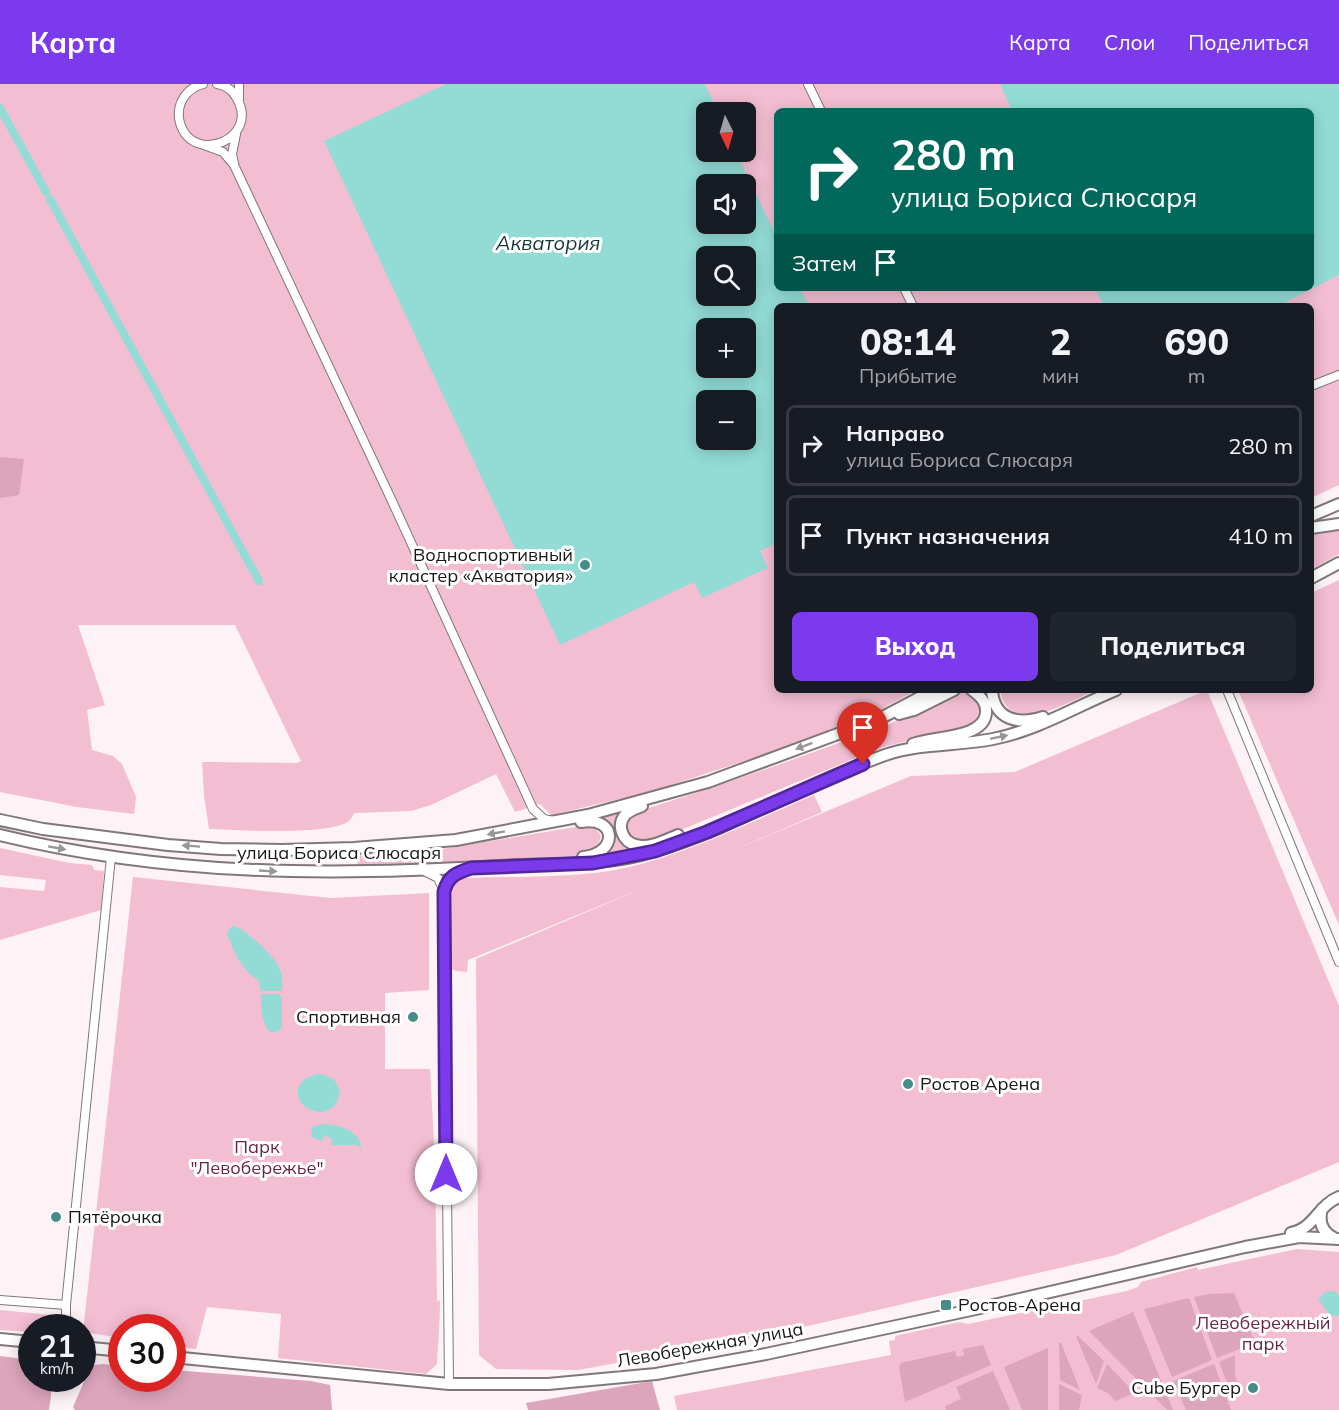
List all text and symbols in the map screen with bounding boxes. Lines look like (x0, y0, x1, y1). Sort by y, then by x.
text: Карта (30, 25, 116, 60)
text: Карта (1009, 29, 1071, 55)
text: Слои (1104, 29, 1155, 55)
text: Поделиться (1188, 29, 1309, 55)
north arrow (696, 102, 756, 162)
map controls (696, 102, 756, 450)
text: 280 m (891, 128, 1016, 181)
icon: right (792, 132, 870, 210)
button: sound (696, 174, 756, 234)
text: улица Бориса Слюсаря (891, 180, 1197, 214)
water label: Акватория (495, 230, 600, 255)
button: search (696, 246, 756, 306)
icon: arrive (869, 246, 902, 279)
text: Затем (792, 249, 857, 277)
button: + (696, 318, 756, 378)
text: 08:14 (860, 319, 956, 364)
text: 2 (1050, 319, 1071, 364)
text: 690 (1164, 319, 1229, 364)
text: Прибытие (859, 363, 957, 388)
text: мин (1042, 363, 1079, 388)
text: m (1188, 363, 1205, 388)
button: − (696, 390, 756, 450)
text: Направо (846, 419, 944, 447)
icon: right (795, 429, 828, 462)
text: 280 m (1228, 432, 1293, 460)
text: улица Бориса Слюсаря (846, 447, 1073, 472)
icon: arrive (795, 519, 828, 552)
text: Пункт назначения (846, 522, 1050, 550)
text: 410 m (1228, 522, 1293, 550)
place label: Водноспортивный кластер «Акватория» (389, 543, 573, 587)
marker: Водноспортивный кластер «Акватория» (578, 558, 592, 572)
button: Выход (792, 612, 1038, 681)
button: Поделиться (1050, 612, 1296, 681)
pin (837, 702, 888, 764)
icon: arrive (846, 711, 879, 744)
one-way arrow (990, 732, 1009, 741)
one-way arrow (795, 742, 813, 752)
one-way arrow (486, 829, 505, 838)
street label: улица Бориса Слюсаря (237, 841, 441, 864)
one-way arrow (181, 842, 200, 851)
one-way arrow (48, 844, 67, 853)
one-way arrow (258, 867, 277, 876)
place label: Спортивная (296, 1005, 401, 1028)
marker: Спортивная (406, 1010, 420, 1024)
place label: Ростов Арена (920, 1072, 1040, 1095)
marker: Ростов Арена (901, 1077, 915, 1091)
park label: Парк "Левобережье" (190, 1135, 324, 1179)
position arrow (414, 1142, 478, 1206)
place label: Пятёрочка (68, 1205, 162, 1228)
marker: Пятёрочка (49, 1210, 63, 1224)
place label: Ростов-Арена (958, 1293, 1081, 1316)
marker: Ростов-Арена (939, 1298, 953, 1312)
park label: Левобережный парк (1196, 1311, 1331, 1355)
speed limit sign: 30 (108, 1314, 186, 1392)
street label: Левобережная улица (615, 1317, 805, 1372)
text: 21 (39, 1327, 75, 1365)
text: km/h (40, 1359, 74, 1378)
place label: Cube Бургер (1131, 1376, 1241, 1399)
marker: Cube Бургер (1246, 1381, 1260, 1395)

